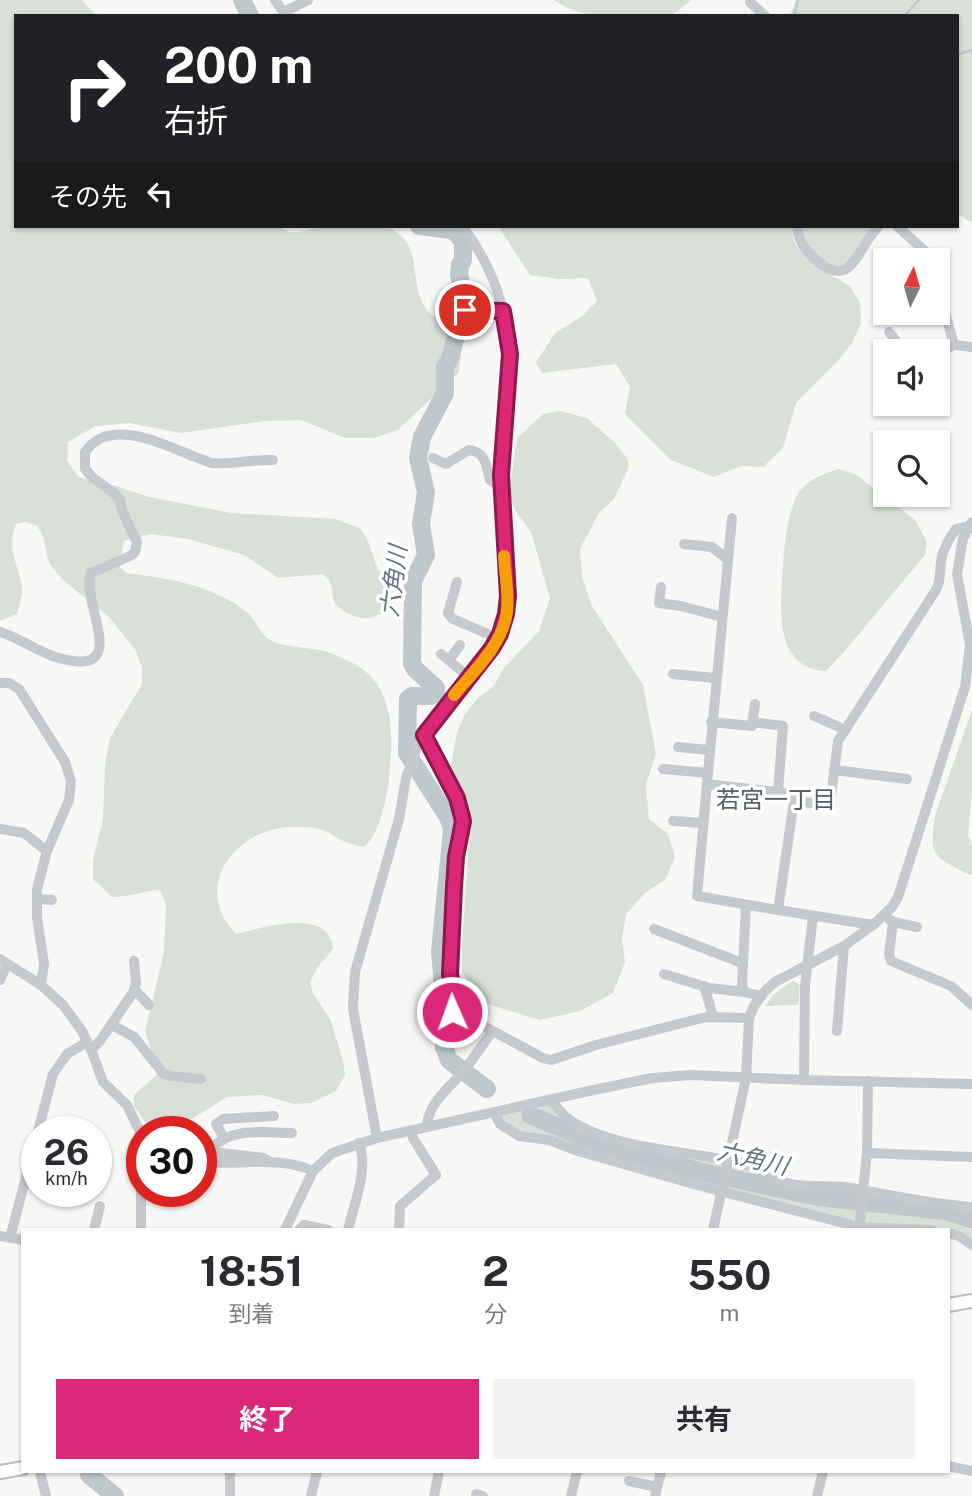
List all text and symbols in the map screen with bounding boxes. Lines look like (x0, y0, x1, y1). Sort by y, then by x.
text: 200 m (164, 36, 313, 94)
icon: right (49, 42, 140, 133)
text: 右折 (164, 102, 228, 139)
icon: left (141, 175, 179, 213)
text: その先 (49, 181, 127, 212)
north arrow (873, 248, 950, 326)
map controls (873, 248, 950, 507)
pin (435, 280, 495, 340)
icon: arrive (446, 291, 484, 329)
button: sound (873, 339, 950, 416)
button: search (873, 430, 950, 507)
water label: 六角川 (375, 541, 412, 618)
district label: 若宮一丁目 (716, 785, 836, 813)
position arrow (415, 975, 489, 1049)
speed limit sign: 30 (126, 1116, 217, 1207)
text: 26 (44, 1132, 89, 1173)
water label: 六角川 (715, 1136, 794, 1180)
text: km/h (45, 1168, 88, 1189)
text: 18:51 (200, 1246, 303, 1295)
text: 2 (482, 1246, 509, 1295)
text: 550 (688, 1250, 771, 1299)
text: m (719, 1299, 739, 1326)
text: 到着 (229, 1300, 275, 1327)
text: 分 (484, 1300, 507, 1327)
button: 終了 (56, 1379, 479, 1459)
button: 共有 (493, 1379, 915, 1459)

